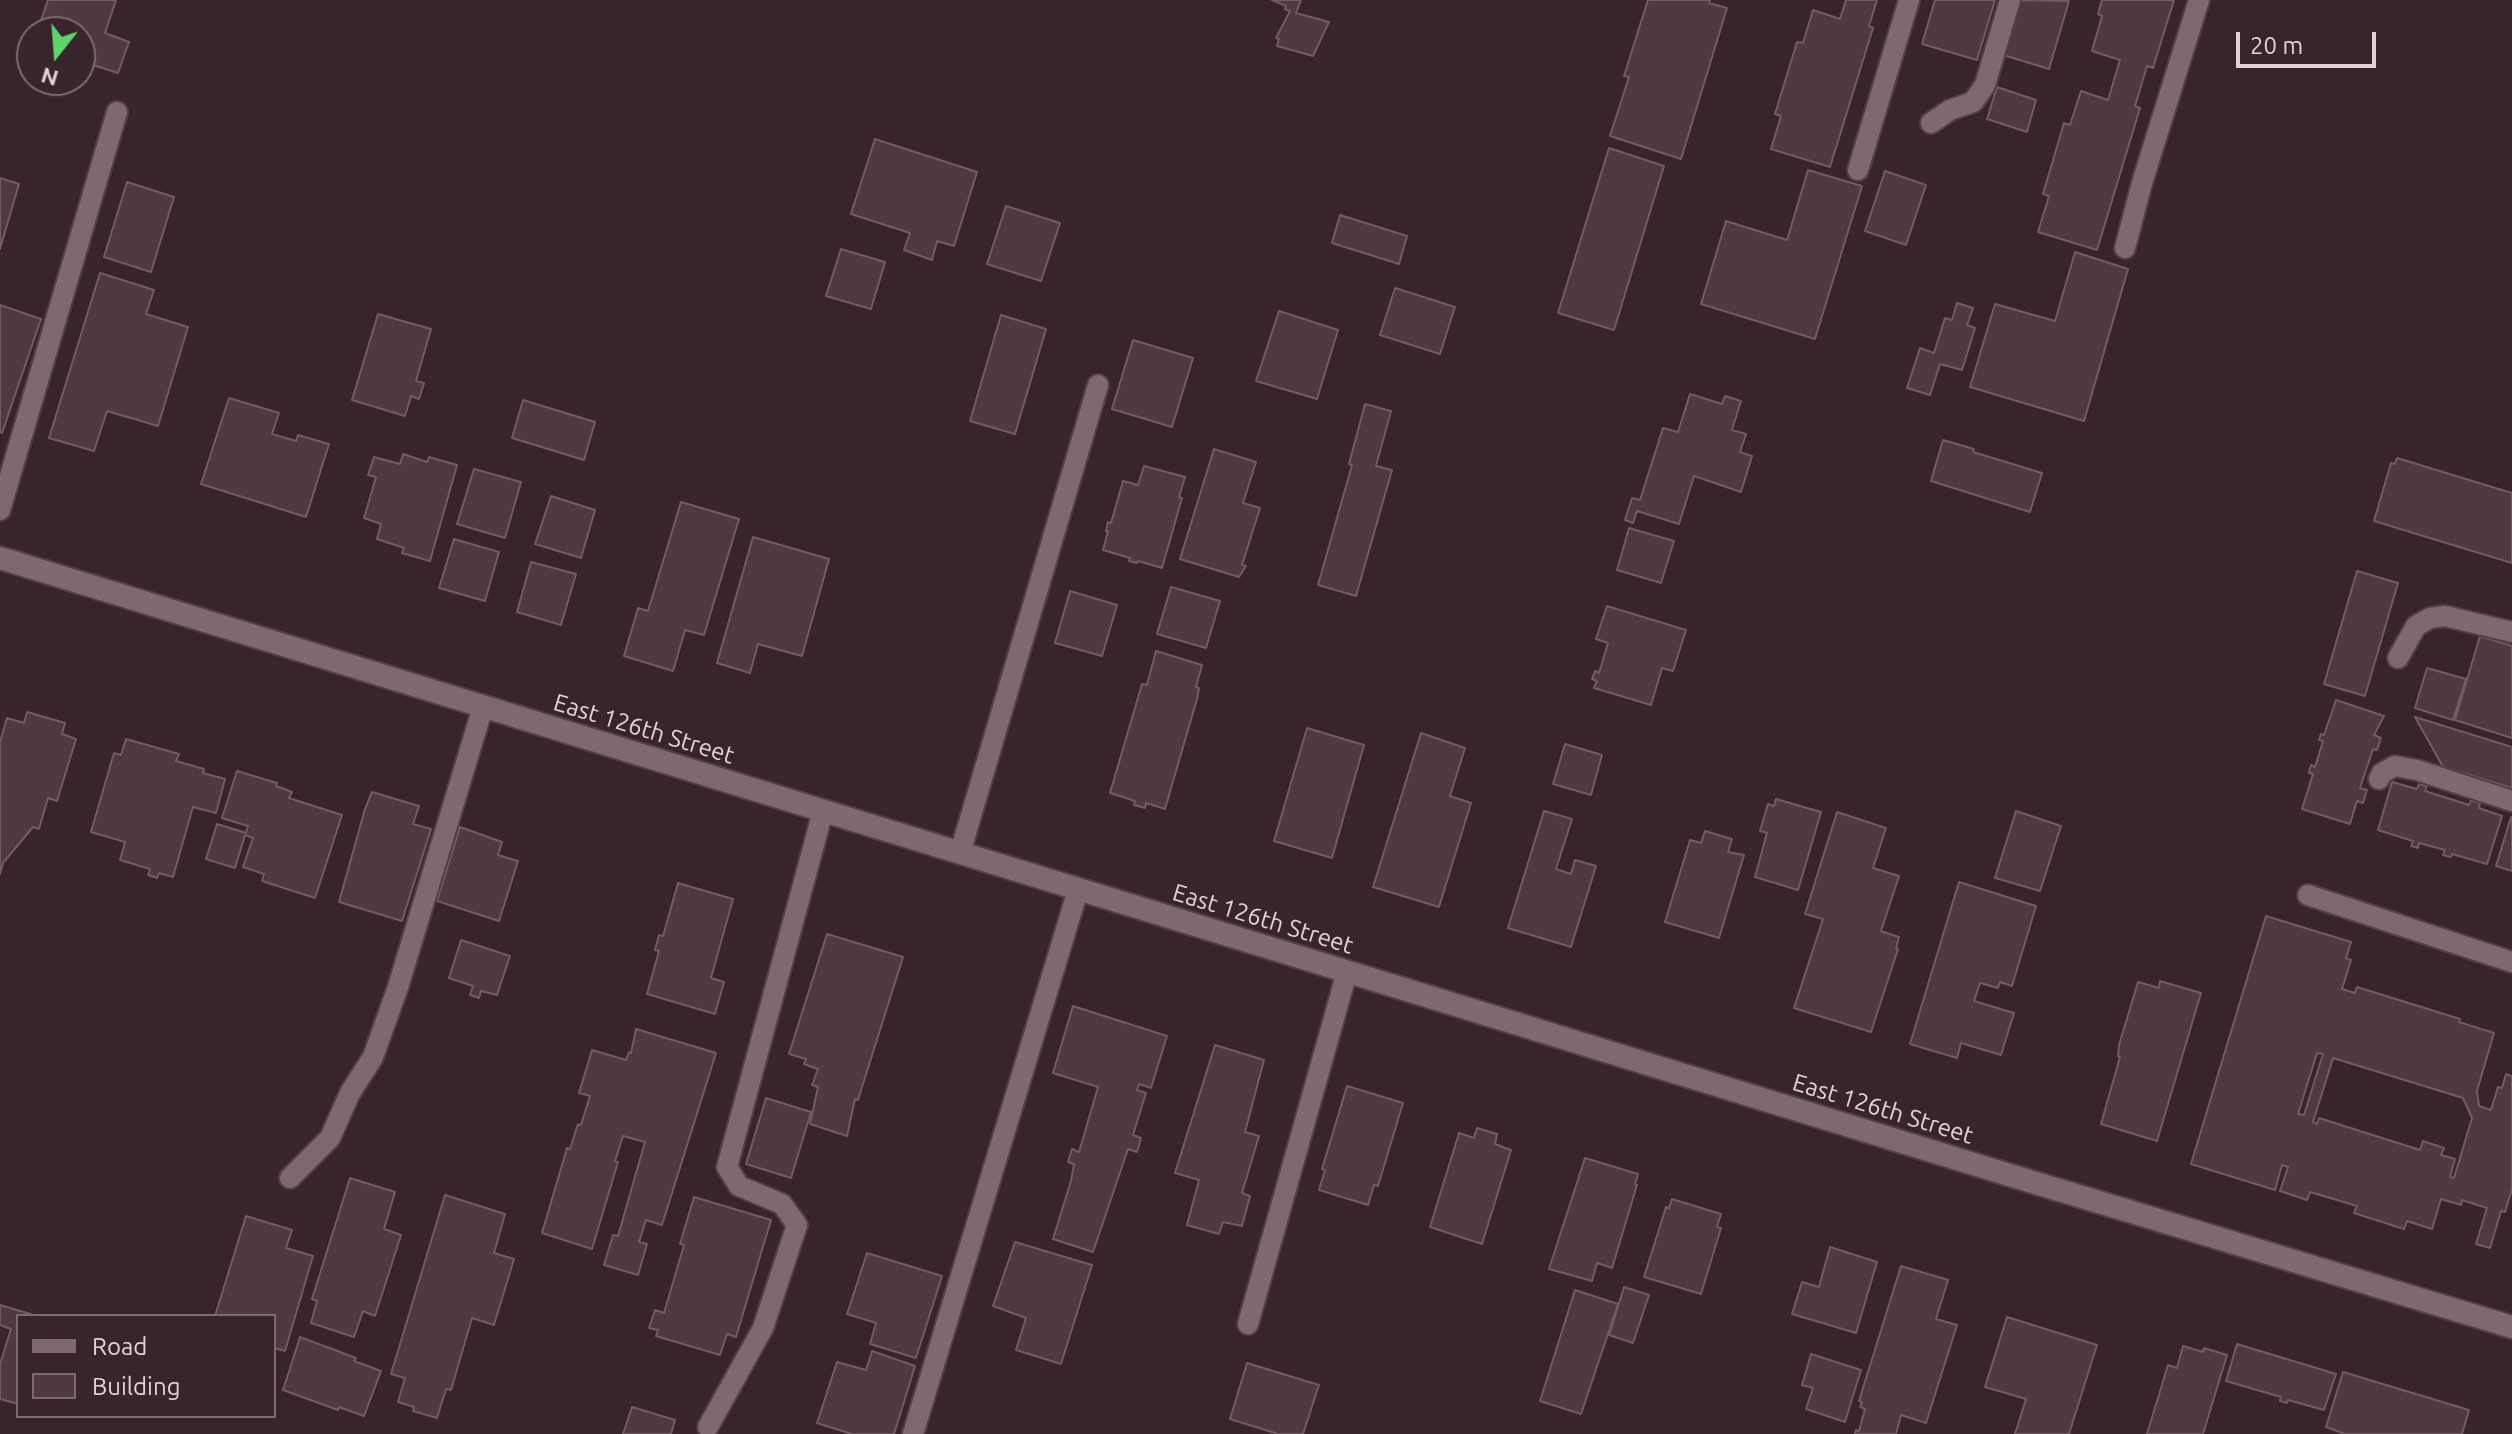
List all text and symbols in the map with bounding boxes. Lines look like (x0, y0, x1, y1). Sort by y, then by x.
north arrow (16, 16, 96, 96)
scale bar (2240, 16, 2380, 66)
text: 20 m (2250, 32, 2303, 59)
text: N (38, 63, 61, 92)
street label: East 126th Street (550, 688, 738, 770)
street label: East 126th Street (1169, 878, 1357, 960)
street label: East 126th Street (1789, 1068, 1977, 1150)
legend (16, 1314, 276, 1418)
text: Road (92, 1333, 147, 1360)
text: Building (92, 1373, 180, 1400)

